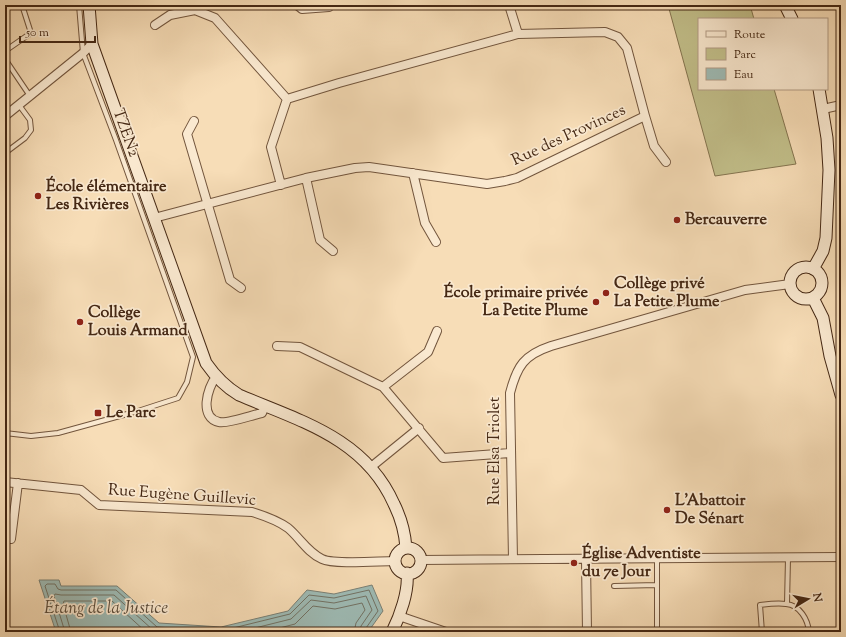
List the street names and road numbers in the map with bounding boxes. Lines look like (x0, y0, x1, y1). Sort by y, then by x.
street label: Rue des Provinces (508, 99, 630, 173)
street label: TZEN2 (106, 106, 145, 161)
street label: Rue Elsa Triolet (484, 396, 507, 505)
street label: Rue Eugène Guillevic (107, 479, 257, 513)

